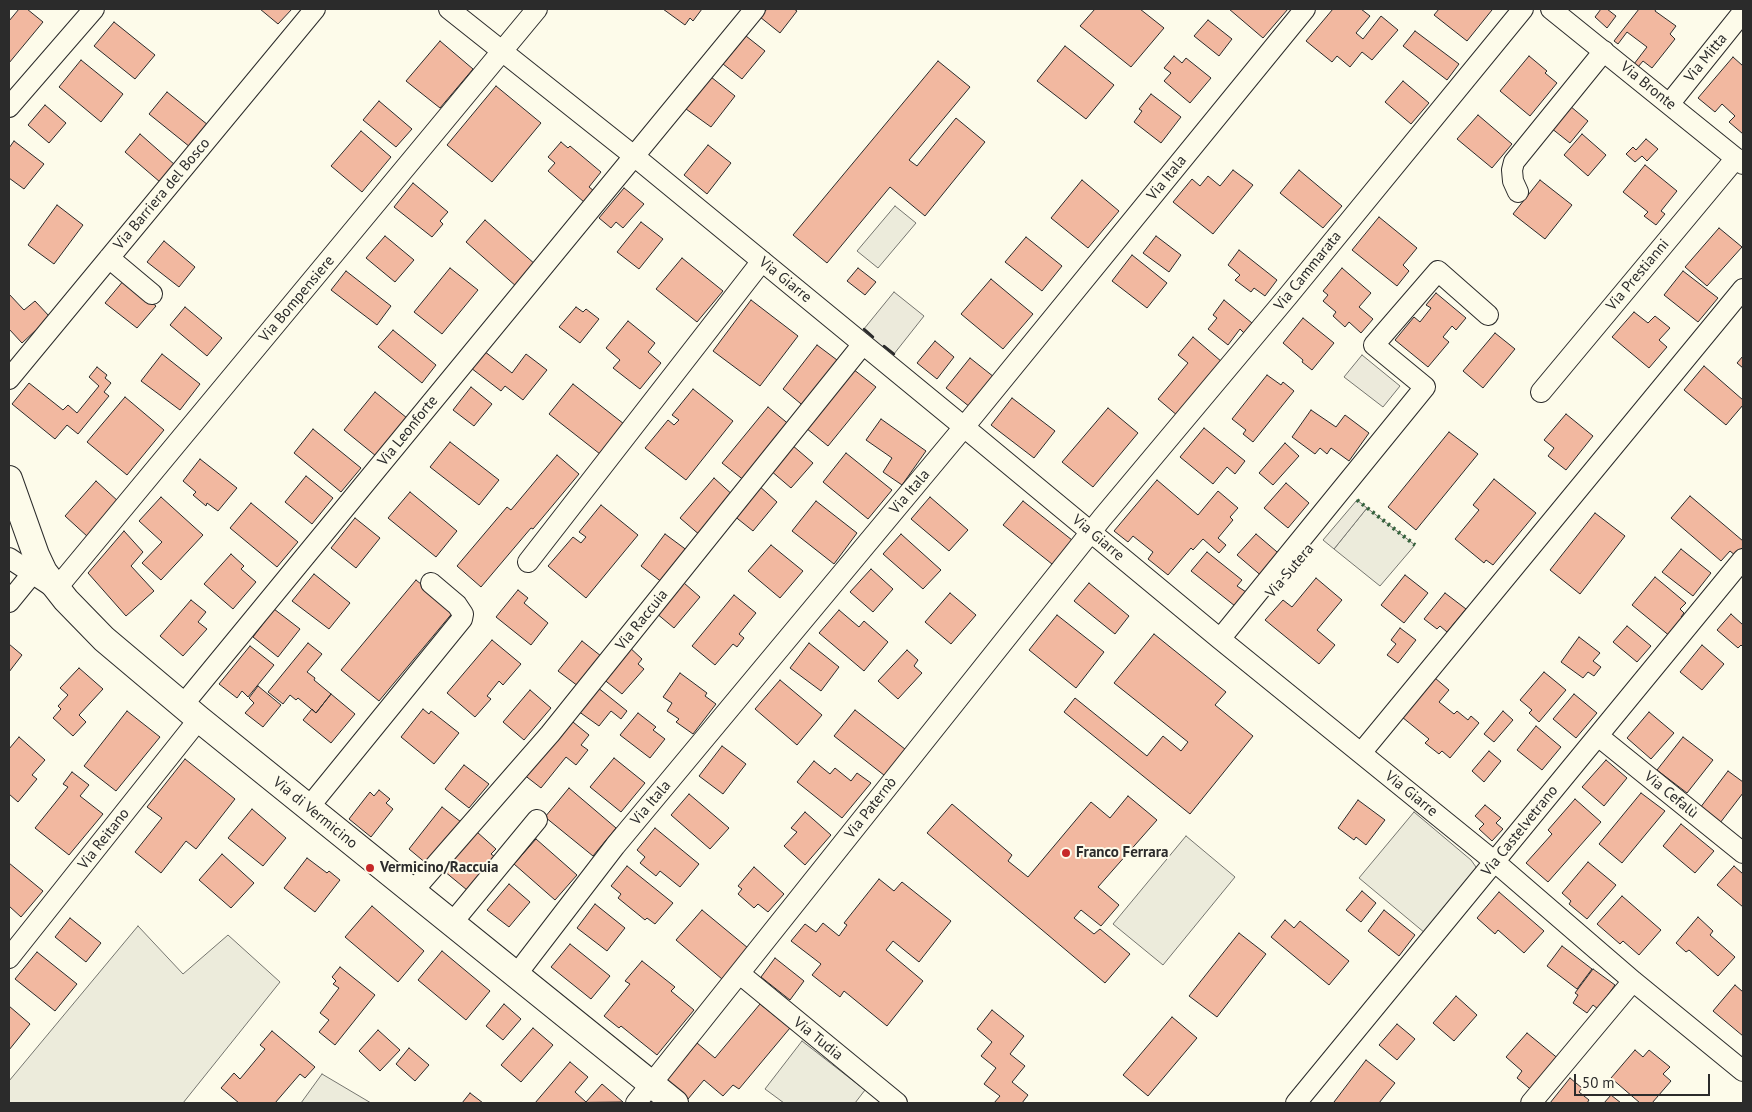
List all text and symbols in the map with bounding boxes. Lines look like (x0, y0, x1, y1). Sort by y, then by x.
street label: Via Mitta (1681, 30, 1731, 86)
street label: Via Bronte (1616, 58, 1680, 114)
street label: Via Barriera del Bosco (110, 135, 214, 253)
street label: Via Itala (1143, 152, 1191, 204)
street label: Via Cammarata (1271, 228, 1345, 314)
street label: Via Prestianni (1603, 236, 1673, 314)
street label: Via Bompensiere (256, 252, 338, 346)
street label: Via Giarre (755, 253, 815, 307)
street label: Via Leonforte (374, 392, 442, 470)
street label: Via Itala (886, 466, 934, 518)
street label: Via Giarre (1068, 511, 1128, 565)
street label: Via Sutera (1262, 540, 1318, 602)
street label: Via Raccuia (612, 586, 672, 654)
street label: Via Giarre (1381, 767, 1441, 821)
street label: Via Cefalù (1640, 768, 1702, 822)
street label: Via di Vermicino (269, 773, 361, 853)
street label: Via Paternò (841, 774, 901, 842)
street label: Via Itala (627, 777, 675, 829)
street label: Via Castelvetrano (1478, 782, 1562, 880)
street label: Via Reitano (75, 805, 133, 873)
place label: Franco Ferrara (1076, 844, 1169, 862)
marker: Franco Ferrara (1060, 847, 1072, 859)
place label: Vermicino/Raccuia (380, 859, 499, 877)
marker: Vermicino/Raccuia (364, 862, 376, 874)
street label: Via Tudia (790, 1014, 846, 1064)
scale bar (1577, 1064, 1713, 1096)
text: 50 m (1582, 1073, 1615, 1092)

